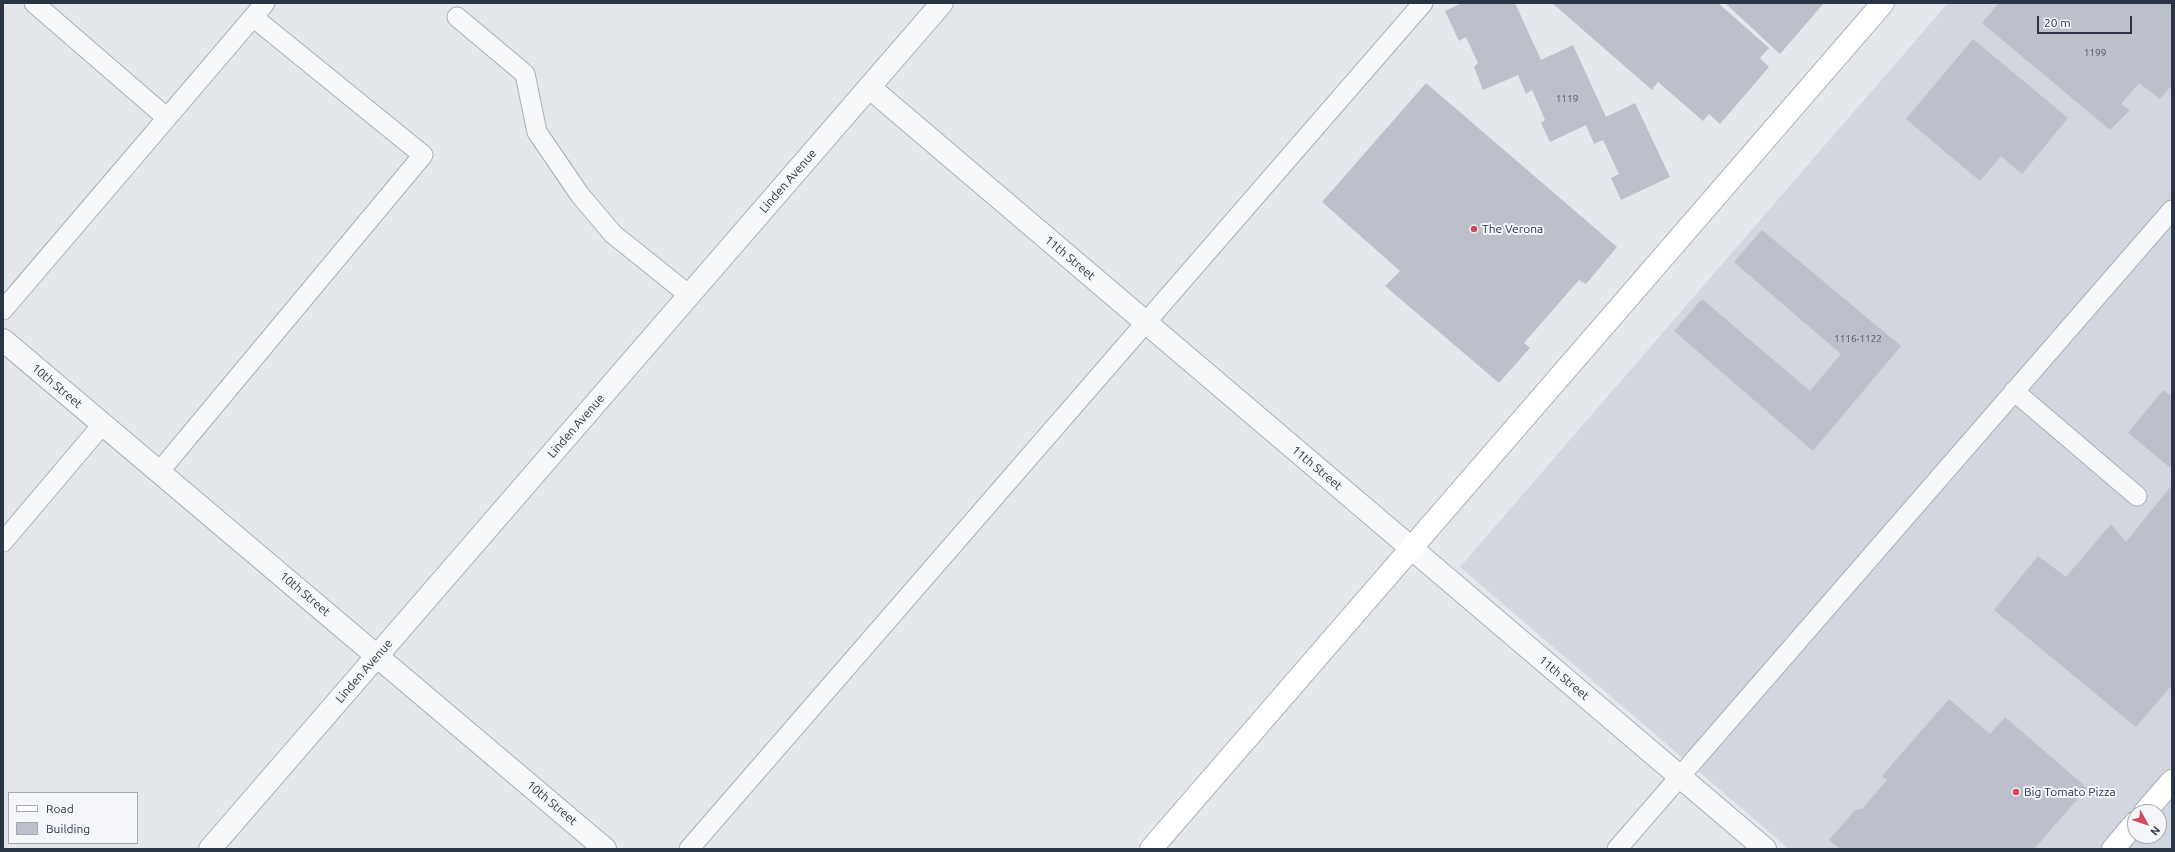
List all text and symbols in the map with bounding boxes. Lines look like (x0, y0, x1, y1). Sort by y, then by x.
scale bar (2039, 8, 2134, 34)
text: 20 m (2044, 16, 2071, 29)
house number: 1199 (2084, 47, 2106, 59)
house number: 1119 (1556, 93, 1578, 105)
street label: Linden Avenue (756, 146, 820, 216)
place label: The Verona (1482, 222, 1543, 236)
marker: The Verona (1469, 224, 1479, 234)
street label: 11th Street (1042, 233, 1098, 283)
house number: 1116-1122 (1834, 333, 1882, 345)
street label: 10th Street (29, 361, 85, 411)
street label: Linden Avenue (544, 391, 608, 461)
street label: 11th Street (1289, 443, 1345, 493)
street label: 10th Street (277, 569, 333, 619)
street label: Linden Avenue (332, 636, 396, 706)
street label: 11th Street (1536, 653, 1592, 703)
street label: 10th Street (524, 778, 580, 828)
place label: Big Tomato Pizza (2024, 785, 2116, 799)
marker: Big Tomato Pizza (2011, 787, 2021, 797)
legend (8, 792, 138, 844)
text: Road (46, 802, 74, 815)
north arrow (2127, 804, 2167, 844)
text: Building (46, 822, 90, 835)
text: N (2148, 824, 2163, 838)

